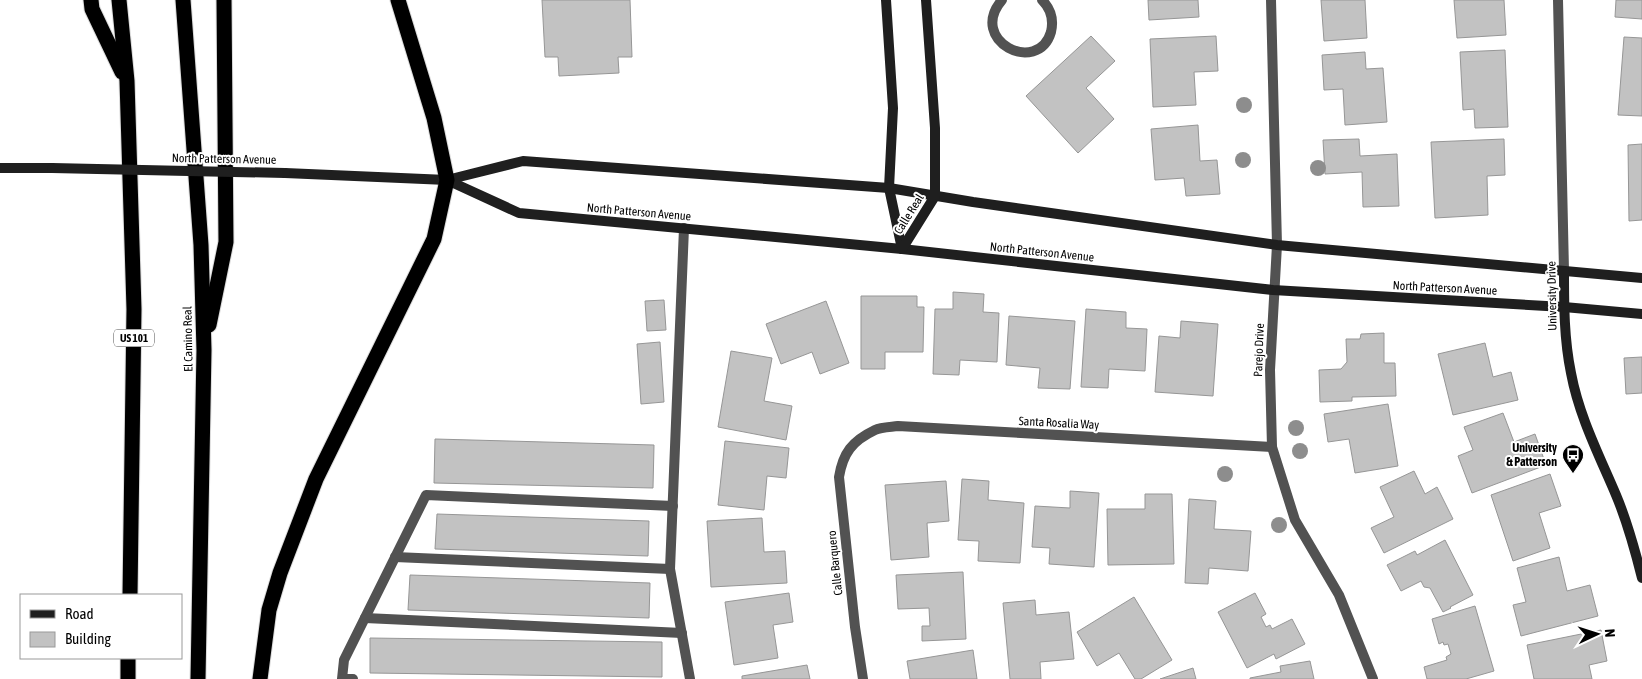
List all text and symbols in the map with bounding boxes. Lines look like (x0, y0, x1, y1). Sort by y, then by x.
street label: North Patterson Avenue (172, 151, 276, 167)
street label: Calle Real (891, 191, 927, 237)
street label: North Patterson Avenue (586, 200, 692, 224)
street label: North Patterson Avenue (989, 240, 1095, 264)
street label: University Drive (1544, 261, 1560, 331)
street label: North Patterson Avenue (1392, 278, 1498, 298)
street label: El Camino Real (180, 305, 196, 372)
street label: Parejo Drive (1251, 323, 1267, 377)
road number: US 101 (114, 329, 154, 346)
street label: Santa Rosalia Way (1018, 414, 1100, 432)
place label: University & Patterson (1506, 441, 1557, 469)
bus stop icon: University & Patterson (1561, 443, 1585, 474)
street label: Calle Barquero (825, 529, 845, 596)
legend (20, 594, 182, 659)
text: Road (65, 605, 94, 622)
north arrow (1572, 609, 1622, 659)
text: N (1602, 628, 1618, 638)
text: Building (65, 630, 111, 647)

